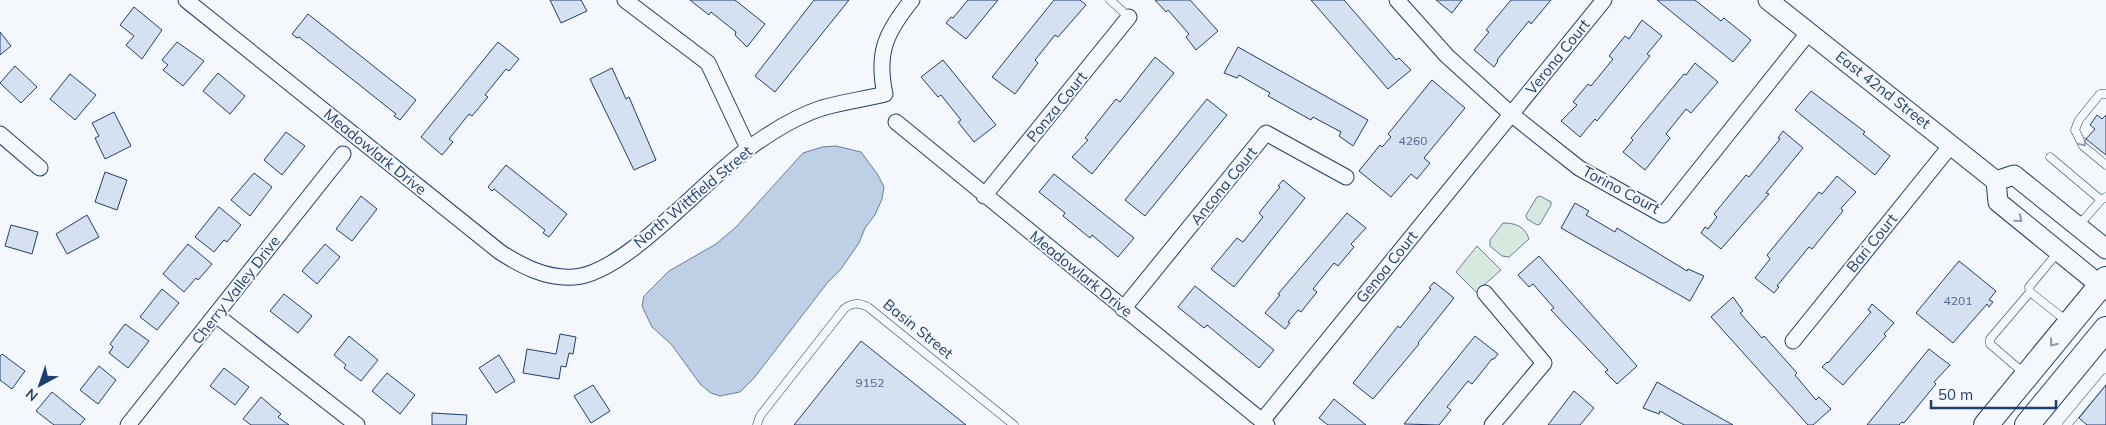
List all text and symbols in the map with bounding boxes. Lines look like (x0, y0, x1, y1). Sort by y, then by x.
street label: Verona Court (1521, 15, 1594, 98)
street label: East 42nd Street (1832, 47, 1935, 133)
street label: Ponza Court (1022, 67, 1091, 146)
street label: Meadowlark Drive (320, 104, 430, 199)
house number: 4260 (1399, 133, 1427, 148)
one-way arrow (2077, 138, 2086, 147)
street label: North Wittfield Street (630, 141, 756, 252)
street label: Ancona Court (1186, 143, 1261, 229)
street label: Torino Court (1579, 161, 1663, 218)
street label: Bari Court (1842, 209, 1901, 276)
one-way arrow (2013, 214, 2022, 222)
street label: Meadowlark Drive (1026, 226, 1136, 321)
street label: Genoa Court (1352, 227, 1422, 307)
street label: Cherry Valley Drive (187, 232, 284, 348)
house number: 4201 (1944, 293, 1972, 308)
street label: Basin Street (880, 295, 957, 363)
one-way arrow (2050, 338, 2059, 347)
north arrow (15, 360, 65, 410)
house number: 9152 (856, 375, 884, 390)
scale bar (1931, 378, 2056, 410)
text: N (22, 385, 41, 405)
text: 50 m (1938, 385, 1973, 404)

